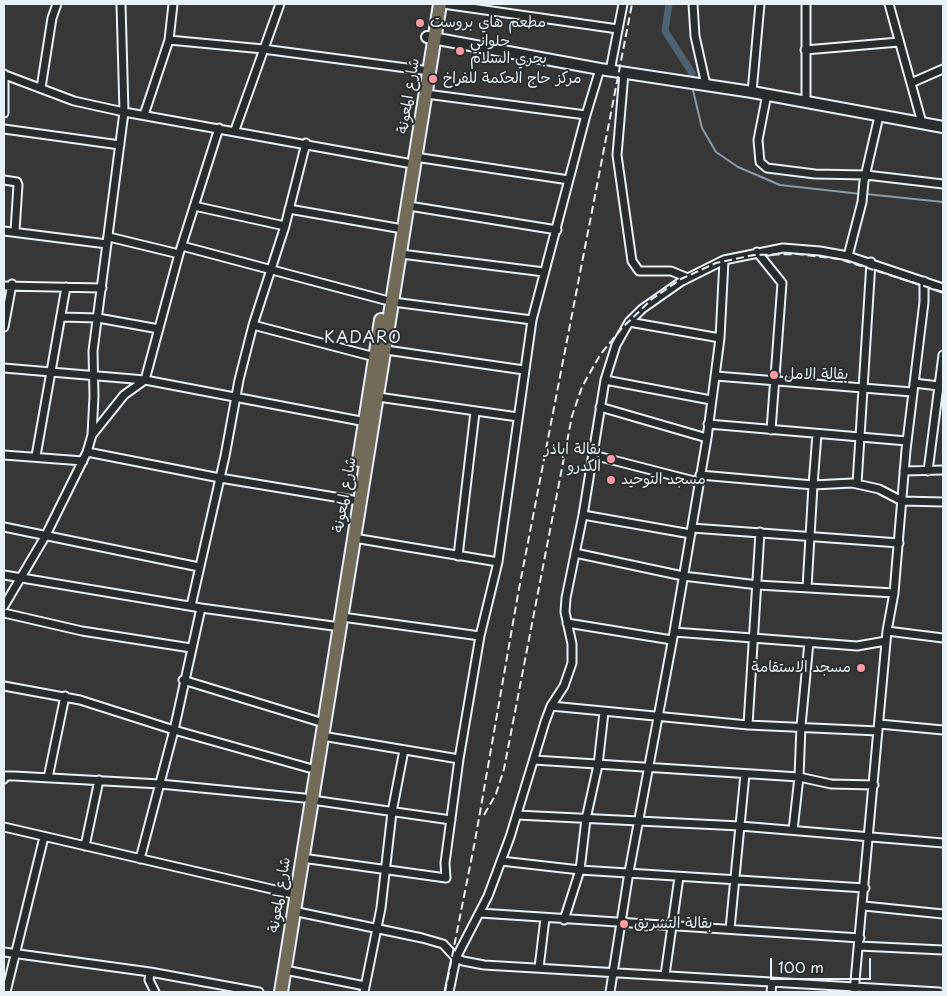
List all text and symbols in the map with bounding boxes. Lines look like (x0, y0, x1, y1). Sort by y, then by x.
place label: مطعم هاي بروست (430, 14, 546, 32)
marker: مطعم هاي بروست (414, 17, 426, 29)
place label: حلواني بحري السلام (470, 33, 547, 68)
marker: حلواني بحري السلام (454, 45, 466, 57)
street label: شارع المعونة (394, 57, 424, 135)
place label: مركز حاج الحكمة للفراخ (443, 70, 581, 88)
marker: مركز حاج الحكمة للفراخ (427, 73, 439, 85)
district label: KADARO (324, 329, 402, 349)
place label: بقالة الامل (784, 366, 848, 384)
marker: بقالة الامل (768, 369, 780, 381)
place label: بقالة اباذر الكدرو (544, 441, 601, 476)
marker: بقالة اباذر الكدرو (605, 453, 617, 465)
street label: شارع المعونة (330, 456, 360, 534)
place label: مسجد التوحيد (621, 471, 706, 489)
marker: مسجد التوحيد (605, 474, 617, 486)
place label: مسجد الاستقامة (751, 659, 851, 677)
marker: مسجد الاستقامة (855, 662, 867, 674)
street label: شارع المعونة (265, 856, 295, 934)
place label: بقالة التشريق (634, 915, 712, 933)
marker: بقالة التشريق (618, 918, 630, 930)
scale bar (772, 948, 873, 980)
text: 100 m (778, 955, 824, 978)

